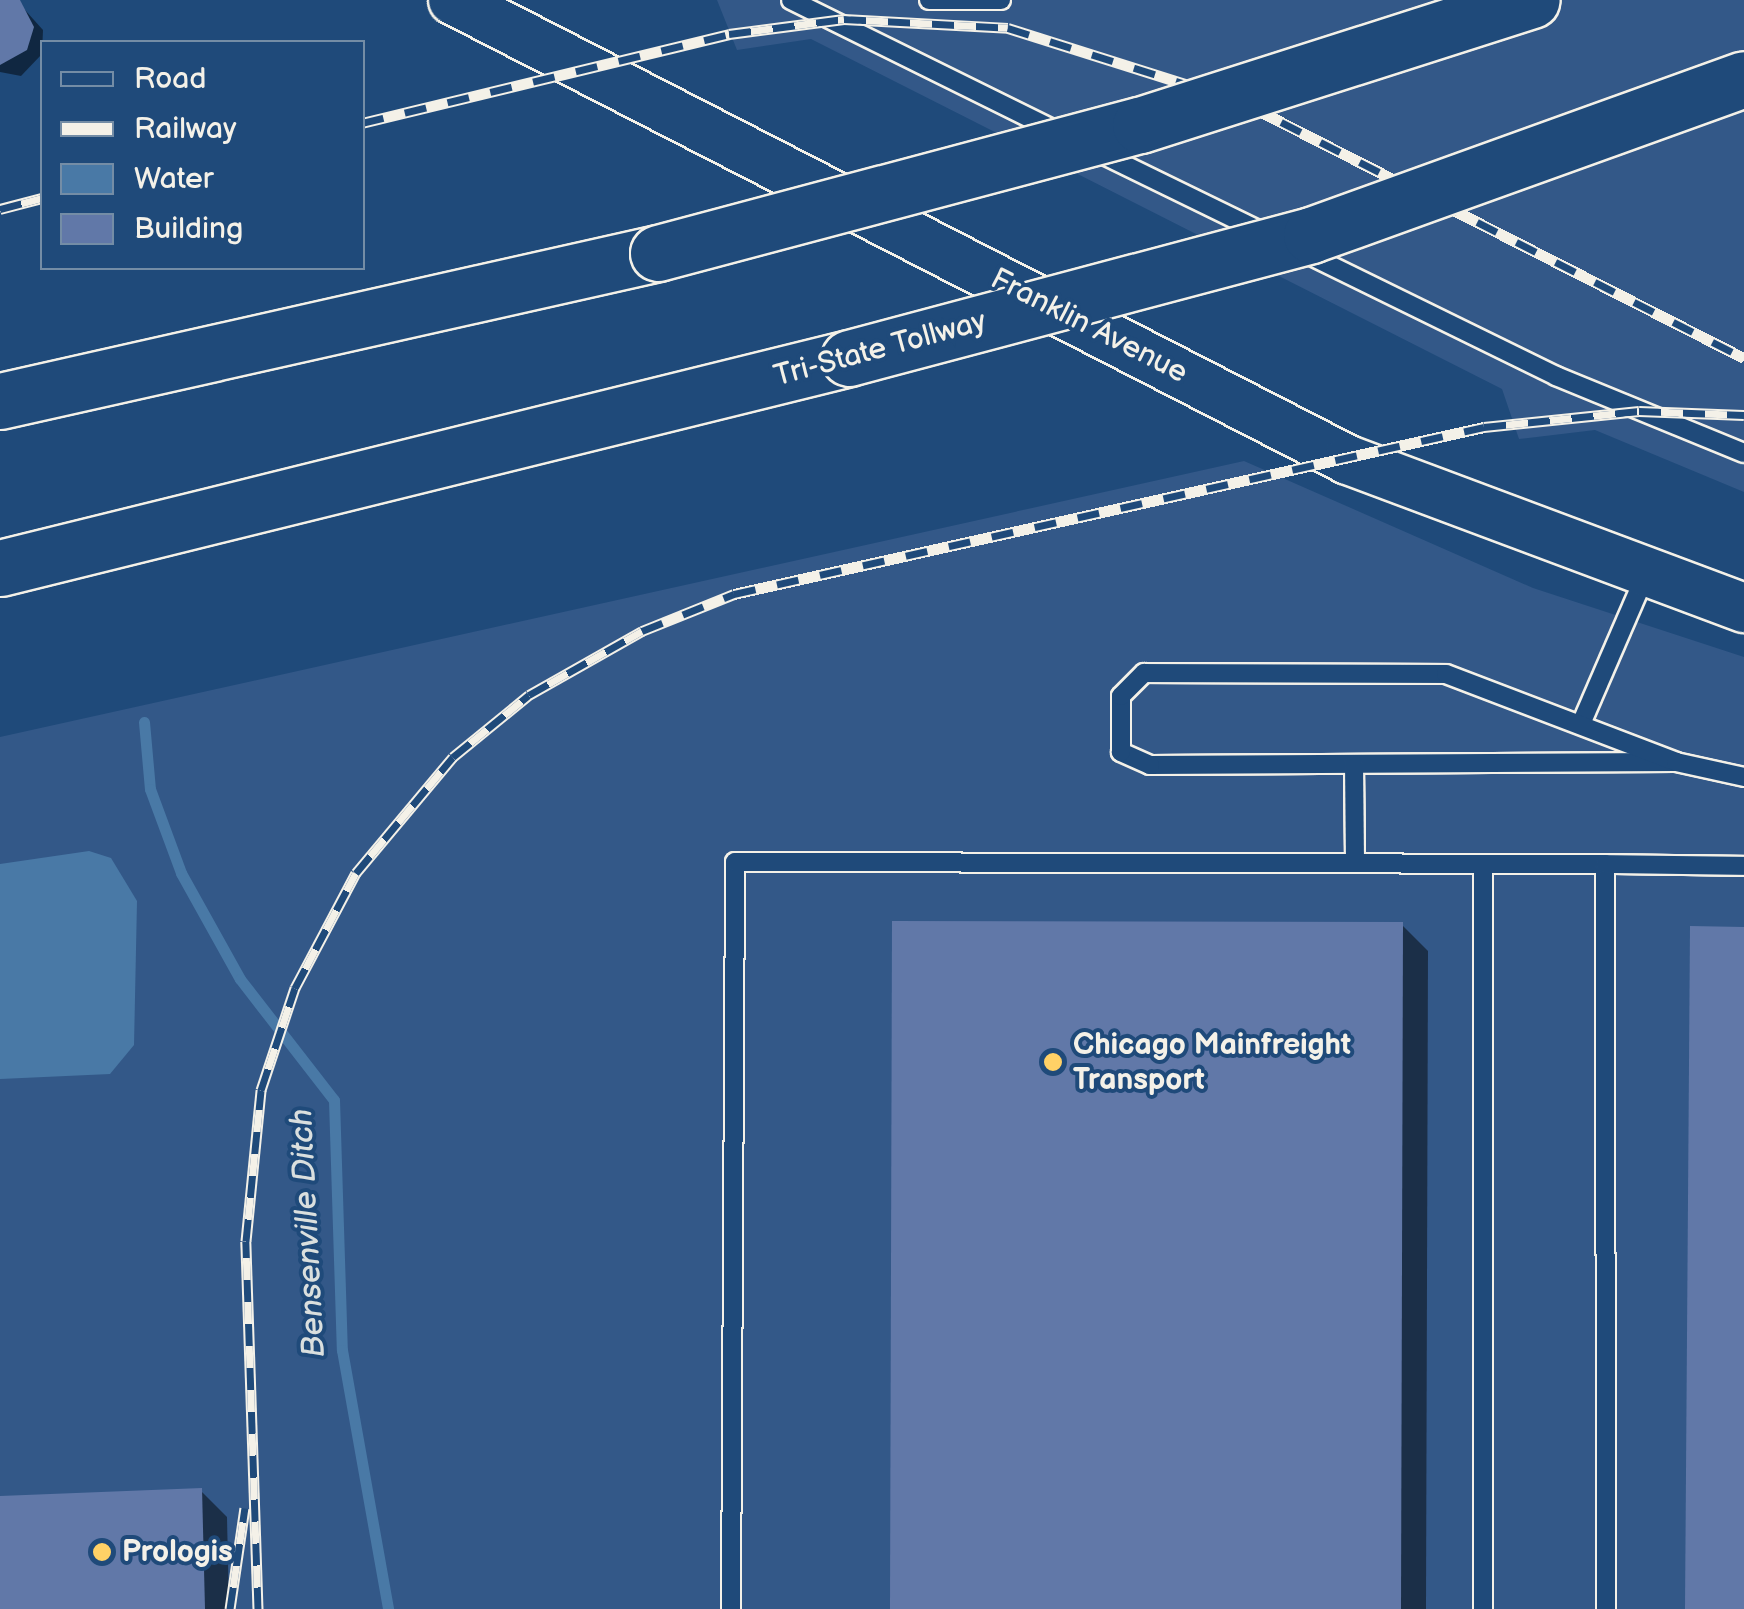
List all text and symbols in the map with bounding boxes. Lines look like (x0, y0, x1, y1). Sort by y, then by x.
legend (40, 40, 365, 270)
text: Road (134, 61, 207, 97)
text: Railway (134, 111, 236, 147)
text: Water (134, 161, 214, 197)
text: Building (134, 211, 243, 247)
street label: Franklin Avenue (985, 261, 1193, 391)
street label: Tri-State Tollway (770, 303, 990, 395)
place label: Chicago Mainfreight Transport (1073, 1027, 1351, 1098)
marker: Chicago Mainfreight Transport (1042, 1051, 1064, 1073)
water label: Bensenville Ditch (283, 1108, 335, 1358)
place label: Prologis (122, 1534, 233, 1570)
marker: Prologis (91, 1541, 113, 1563)

